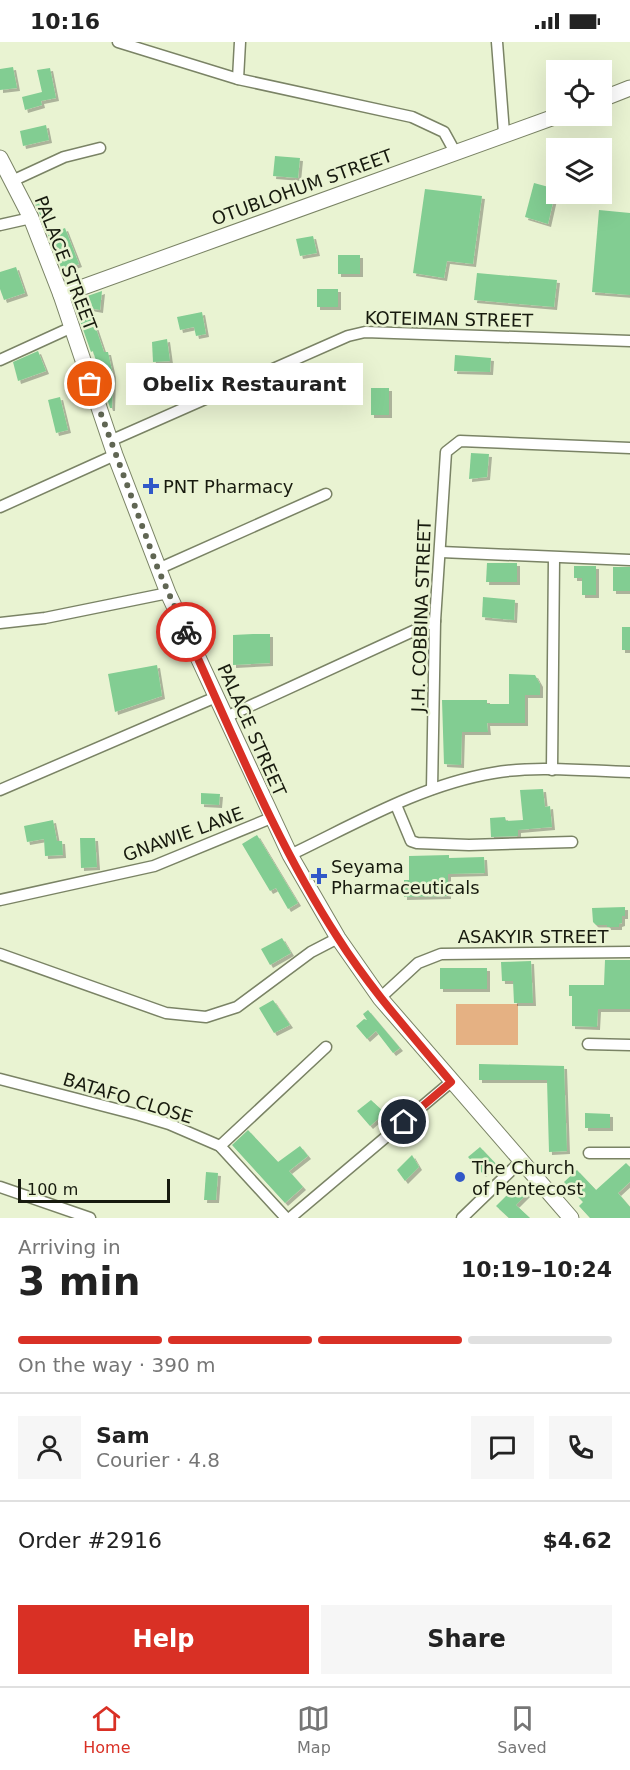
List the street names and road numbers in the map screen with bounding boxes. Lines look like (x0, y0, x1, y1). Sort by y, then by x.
street label: OTUBLOHUM STREET (209, 144, 396, 230)
street label: PALACE STREET (31, 193, 102, 334)
street label: KOTEIMAN STREET (365, 307, 534, 331)
street label: J.H. COBBINA STREET (407, 518, 435, 714)
street label: PALACE STREET (213, 661, 291, 800)
street label: GNAWIE LANE (120, 802, 246, 866)
street label: ASAKYIR STREET (458, 926, 609, 947)
street label: BATAFO CLOSE (61, 1068, 195, 1128)

